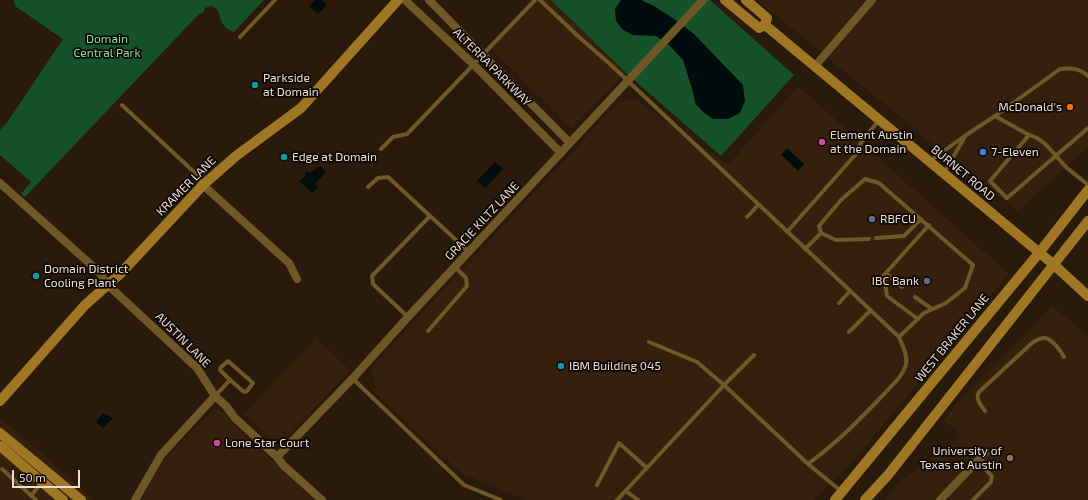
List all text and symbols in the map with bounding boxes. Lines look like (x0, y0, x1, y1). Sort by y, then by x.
street label: ALTERRA PARKWAY (450, 25, 534, 109)
park label: Domain Central Park (73, 32, 141, 60)
place label: Parkside at Domain (263, 71, 319, 99)
marker: Parkside at Domain (250, 80, 260, 90)
place label: McDonald's (998, 100, 1062, 114)
marker: McDonald's (1065, 102, 1075, 112)
place label: Element Austin at the Domain (830, 128, 913, 156)
marker: Element Austin at the Domain (817, 137, 827, 147)
street label: BURNET ROAD (928, 142, 998, 204)
place label: 7-Eleven (991, 145, 1039, 159)
marker: 7-Eleven (978, 147, 988, 157)
place label: Edge at Domain (292, 150, 377, 164)
marker: Edge at Domain (279, 152, 289, 162)
street label: KRAMER LANE (153, 153, 219, 219)
street label: GRACIE KILTZ LANE (442, 179, 522, 263)
place label: RBFCU (880, 212, 916, 226)
marker: RBFCU (867, 214, 877, 224)
place label: Domain District Cooling Plant (44, 262, 128, 290)
marker: Domain District Cooling Plant (31, 271, 41, 281)
place label: IBC Bank (872, 274, 919, 288)
marker: IBC Bank (922, 276, 932, 286)
street label: WEST BRAKER LANE (912, 291, 992, 385)
street label: AUSTIN LANE (152, 309, 214, 371)
place label: IBM Building 045 (569, 359, 661, 373)
marker: IBM Building 045 (556, 361, 566, 371)
place label: Lone Star Court (225, 436, 309, 450)
marker: Lone Star Court (212, 438, 222, 448)
place label: University of Texas at Austin (919, 444, 1002, 472)
marker: University of Texas at Austin (1005, 453, 1015, 463)
scale bar (14, 462, 82, 488)
text: 50 m (19, 470, 46, 484)

